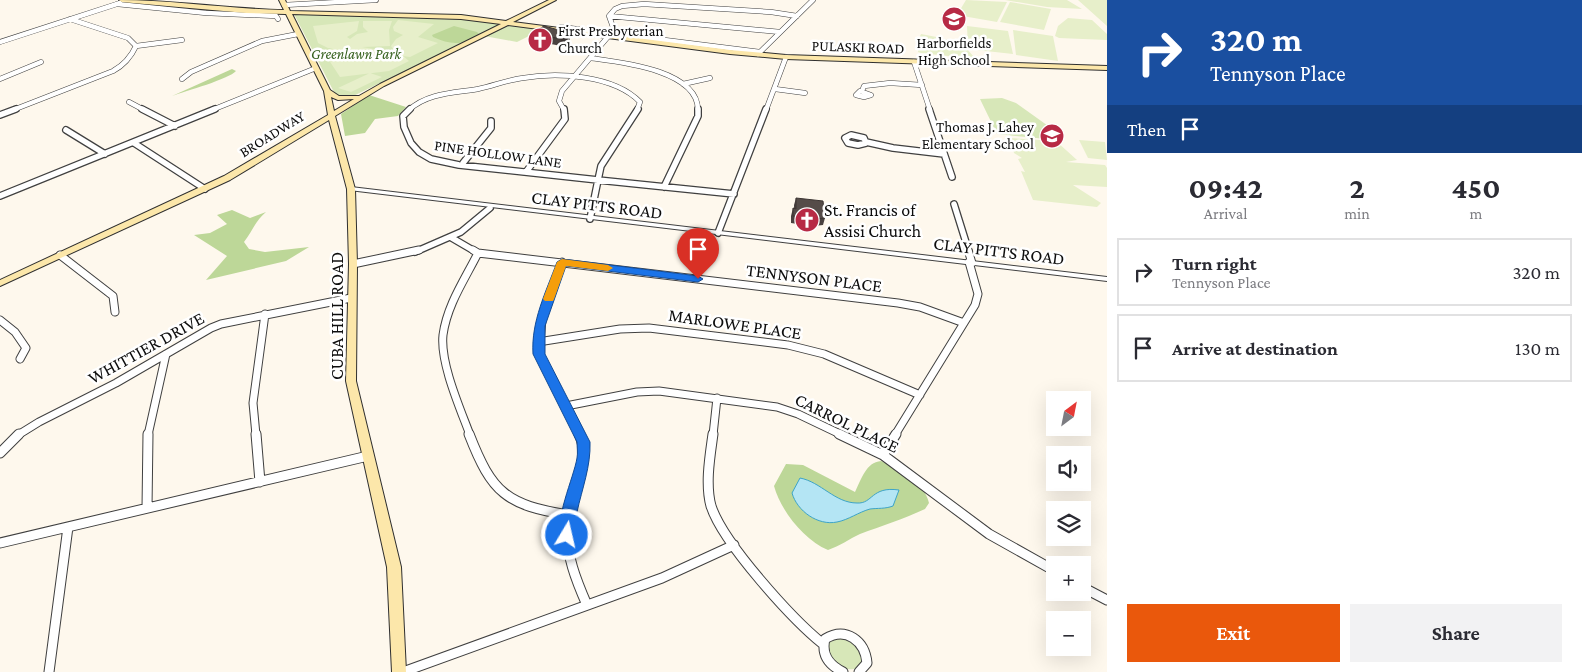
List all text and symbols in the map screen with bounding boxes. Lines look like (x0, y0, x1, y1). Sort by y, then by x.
school or university icon: Harborfields High School (941, 6, 967, 32)
icon: right (1127, 20, 1192, 85)
text: 320 m (1210, 20, 1302, 59)
place label: First Presbyterian Church (558, 23, 663, 56)
church icon: First Presbyterian Church (527, 27, 553, 53)
place label: Harborfields High School (917, 35, 992, 69)
street label: PULASKI ROAD (811, 37, 905, 57)
park label: Greenlawn Park (311, 46, 403, 62)
text: Tennyson Place (1210, 61, 1346, 86)
street label: BROADWAY (237, 108, 308, 160)
icon: arrive (1176, 115, 1204, 143)
place label: Thomas J. Lahey Elementary School (922, 119, 1034, 153)
text: Then (1127, 119, 1166, 140)
school or university icon: Thomas J. Lahey Elementary School (1039, 123, 1065, 149)
street label: PINE HOLLOW LANE (433, 137, 563, 171)
text: 09:42 (1189, 171, 1263, 204)
text: 2 (1349, 171, 1365, 204)
text: 450 (1451, 171, 1500, 204)
street label: CLAY PITTS ROAD (530, 187, 664, 223)
place label: St. Francis of Assisi Church (824, 200, 921, 241)
text: Arrival (1204, 205, 1247, 222)
text: min (1344, 205, 1370, 222)
text: m (1470, 205, 1482, 222)
church icon: St. Francis of Assisi Church (794, 207, 820, 233)
pin (677, 228, 719, 279)
street label: CLAY PITTS ROAD (932, 233, 1066, 269)
icon: arrive (684, 235, 712, 263)
street label: CUBA HILL ROAD (327, 252, 347, 380)
text: Turn right (1172, 253, 1257, 274)
icon: right (1129, 258, 1157, 286)
street label: TENNYSON PLACE (745, 260, 883, 296)
text: 320 m (1512, 262, 1560, 283)
text: Tennyson Place (1172, 274, 1271, 291)
street label: MARLOWE PLACE (667, 305, 803, 343)
street label: WHITTIER DRIVE (85, 308, 208, 388)
icon: arrive (1129, 334, 1157, 362)
text: Arrive at destination (1172, 338, 1338, 359)
text: 130 m (1515, 338, 1560, 359)
street label: CARROL PLACE (792, 389, 903, 457)
north arrow (1046, 391, 1091, 436)
map controls (1046, 391, 1091, 656)
button: sound (1046, 446, 1091, 491)
button: layers (1046, 501, 1091, 546)
position arrow (540, 508, 592, 560)
button: + (1046, 556, 1091, 601)
button: Exit (1127, 604, 1340, 662)
button: Share (1350, 604, 1562, 662)
button: − (1046, 611, 1091, 656)

